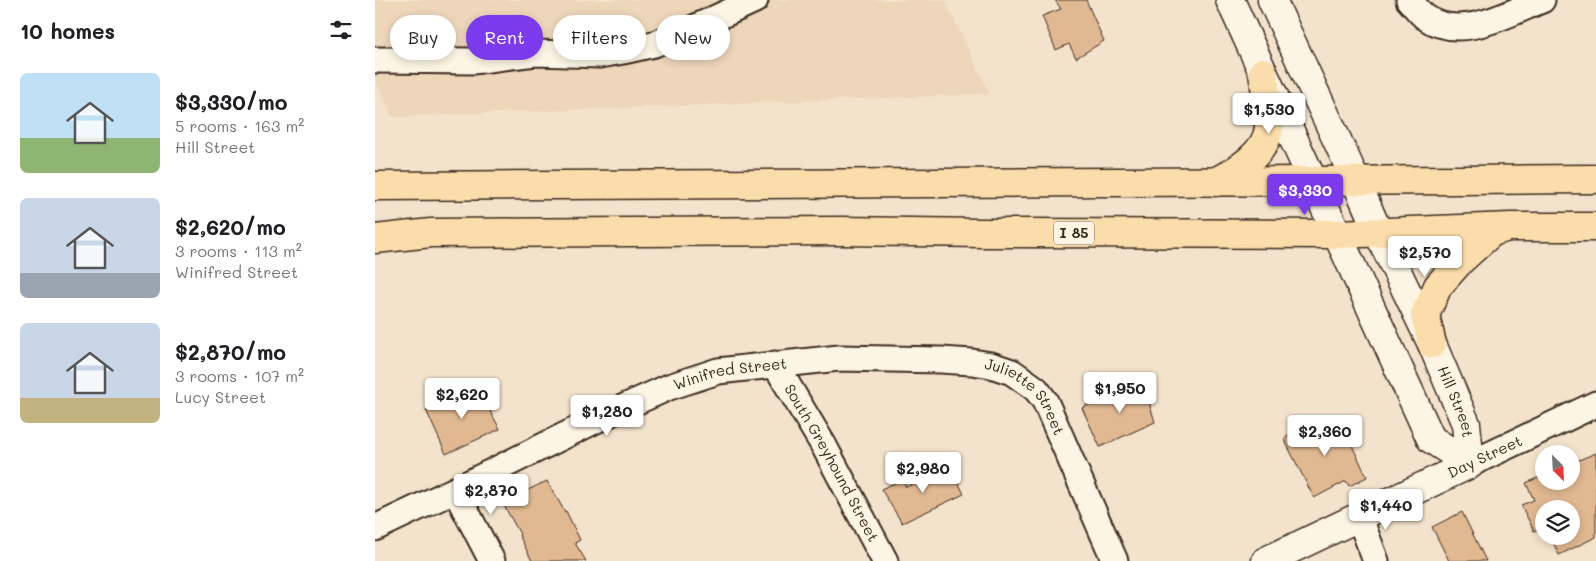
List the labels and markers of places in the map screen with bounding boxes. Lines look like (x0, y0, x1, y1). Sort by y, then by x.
pin: $1,530 (1228, 92, 1310, 135)
pin: $3,330 (1264, 174, 1346, 216)
pin: $2,570 (1384, 236, 1466, 278)
pin: $1,950 (1079, 372, 1161, 414)
pin: $2,620 (421, 378, 503, 420)
pin: $1,280 (566, 394, 648, 437)
pin: $2,360 (1284, 414, 1366, 457)
pin: $2,980 (882, 452, 964, 494)
pin: $2,870 (450, 474, 532, 516)
pin: $1,440 (1345, 488, 1427, 531)

